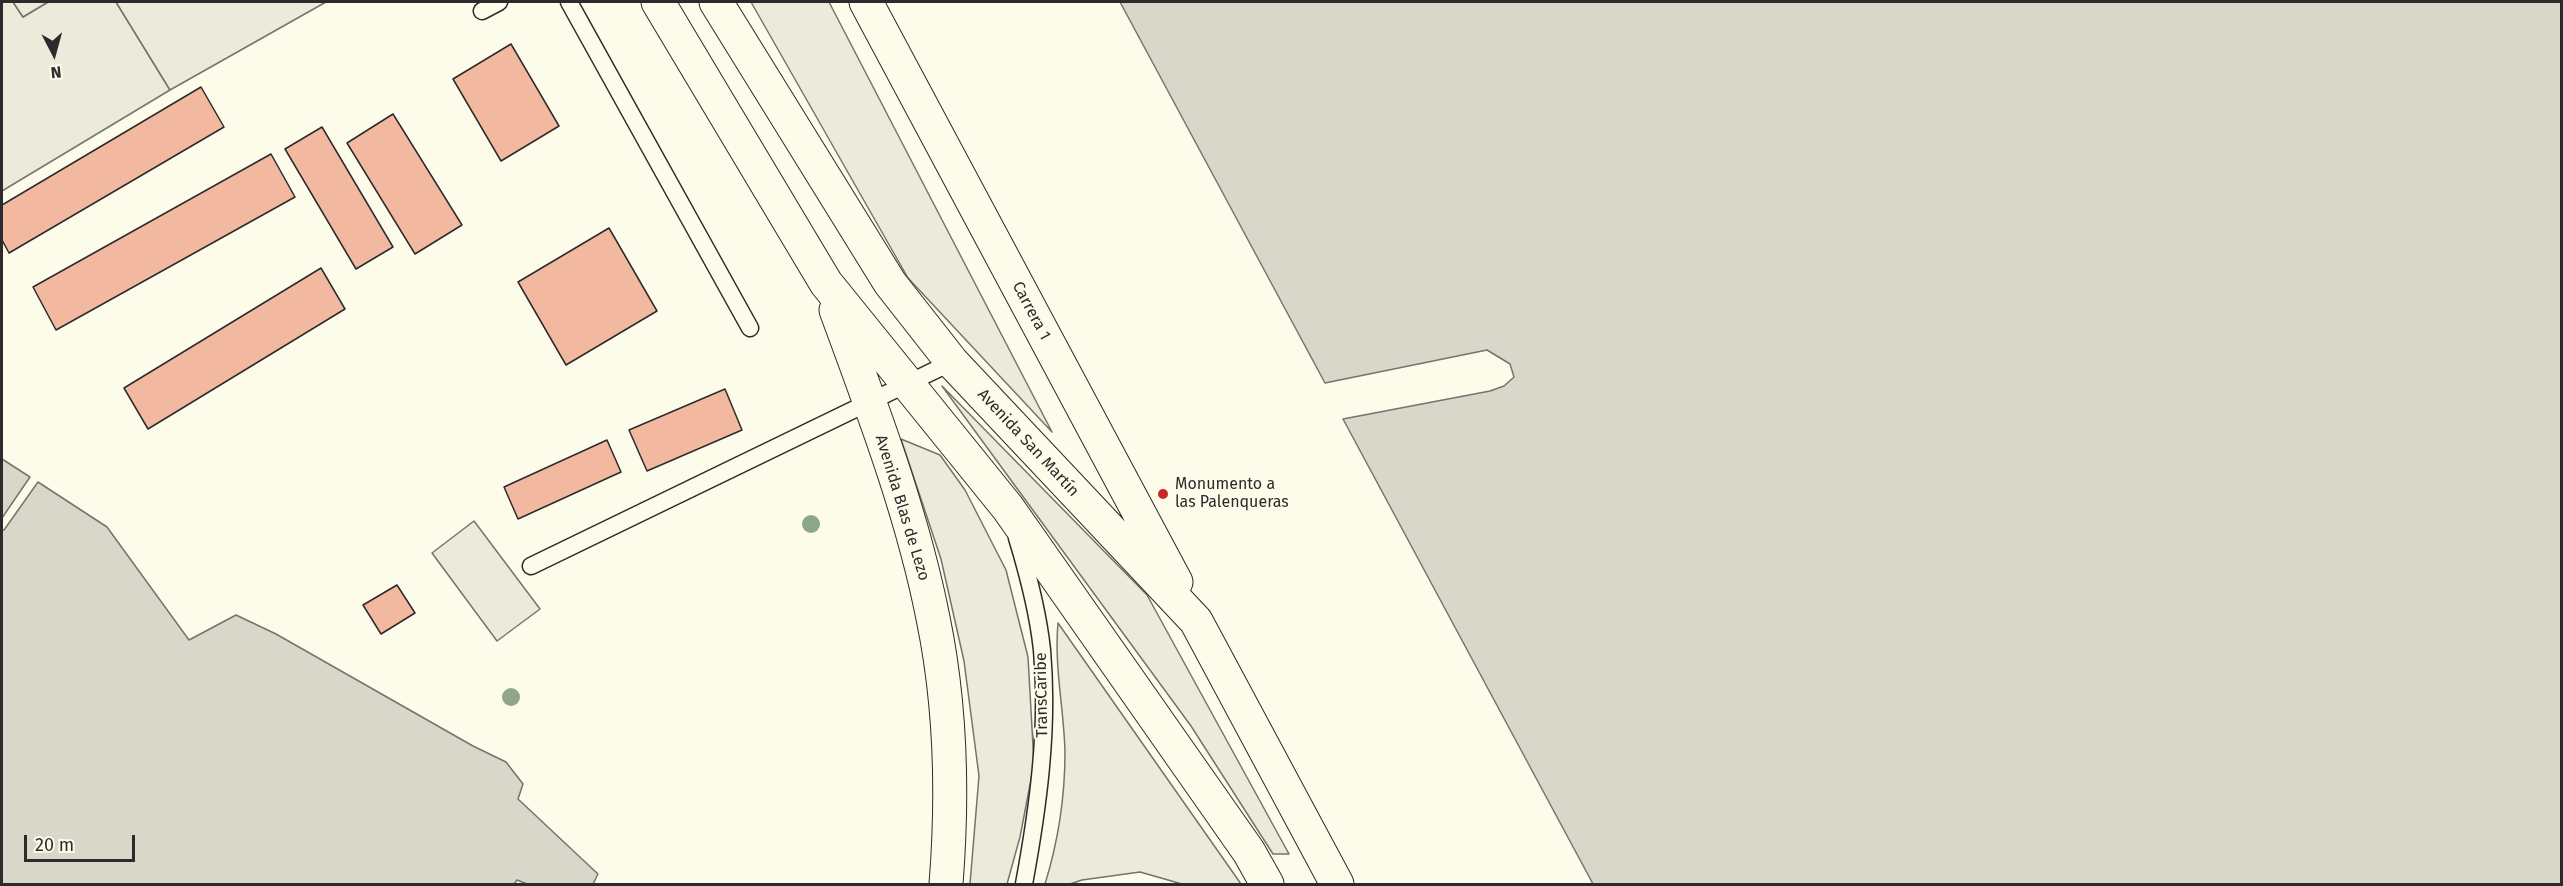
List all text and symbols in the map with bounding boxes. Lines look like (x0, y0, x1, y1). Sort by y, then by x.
north arrow (24, 24, 84, 84)
text: N (50, 62, 62, 82)
street label: Carrera 1 (1008, 278, 1054, 344)
street label: Avenida San Martín (973, 385, 1083, 501)
street label: Avenida Blas de Lezo (871, 433, 933, 583)
place label: Monumento a las Palenqueras (1175, 475, 1289, 513)
marker: Monumento a las Palenqueras (1156, 487, 1170, 501)
street label: TransCaribe (1032, 652, 1052, 738)
scale bar (27, 823, 138, 861)
text: 20 m (35, 834, 74, 856)

